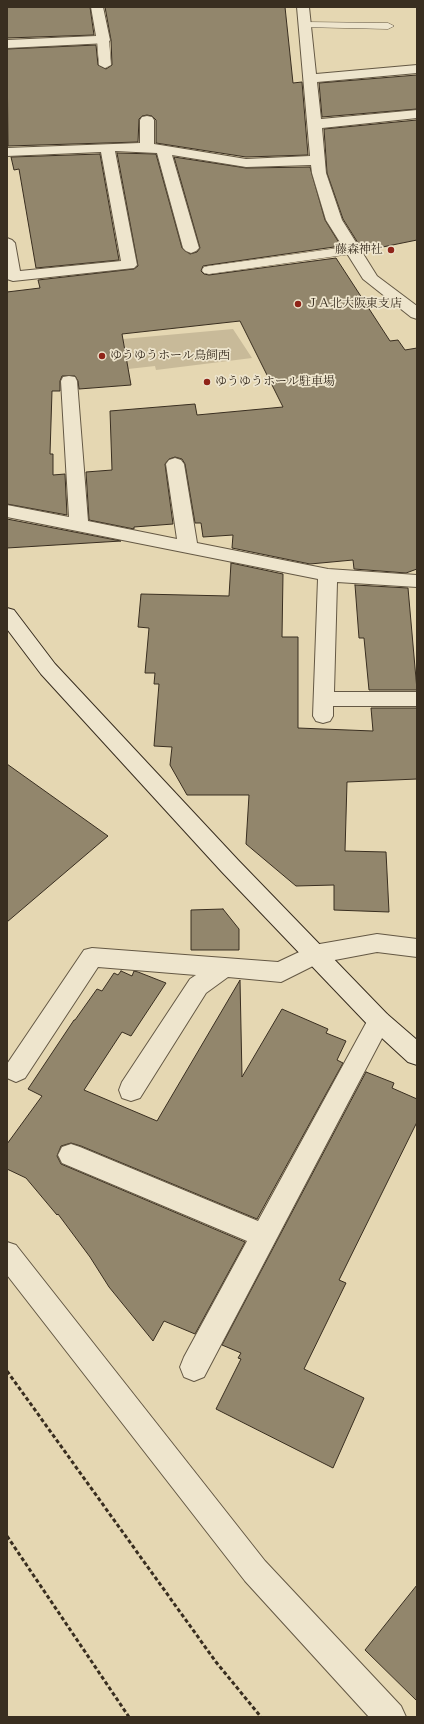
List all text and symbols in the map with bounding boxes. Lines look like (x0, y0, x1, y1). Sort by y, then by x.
place label: 藤森神社 (335, 243, 383, 257)
marker: 藤森神社 (386, 245, 396, 255)
place label: ＪＡ北大阪東支店 (306, 297, 402, 311)
marker: ＪＡ北大阪東支店 (293, 299, 303, 309)
place label: ゆうゆうホール鳥飼西 (110, 349, 230, 363)
marker: ゆうゆうホール鳥飼西 (97, 351, 107, 361)
place label: ゆうゆうホール駐車場 (215, 375, 335, 389)
marker: ゆうゆうホール駐車場 (202, 377, 212, 387)

